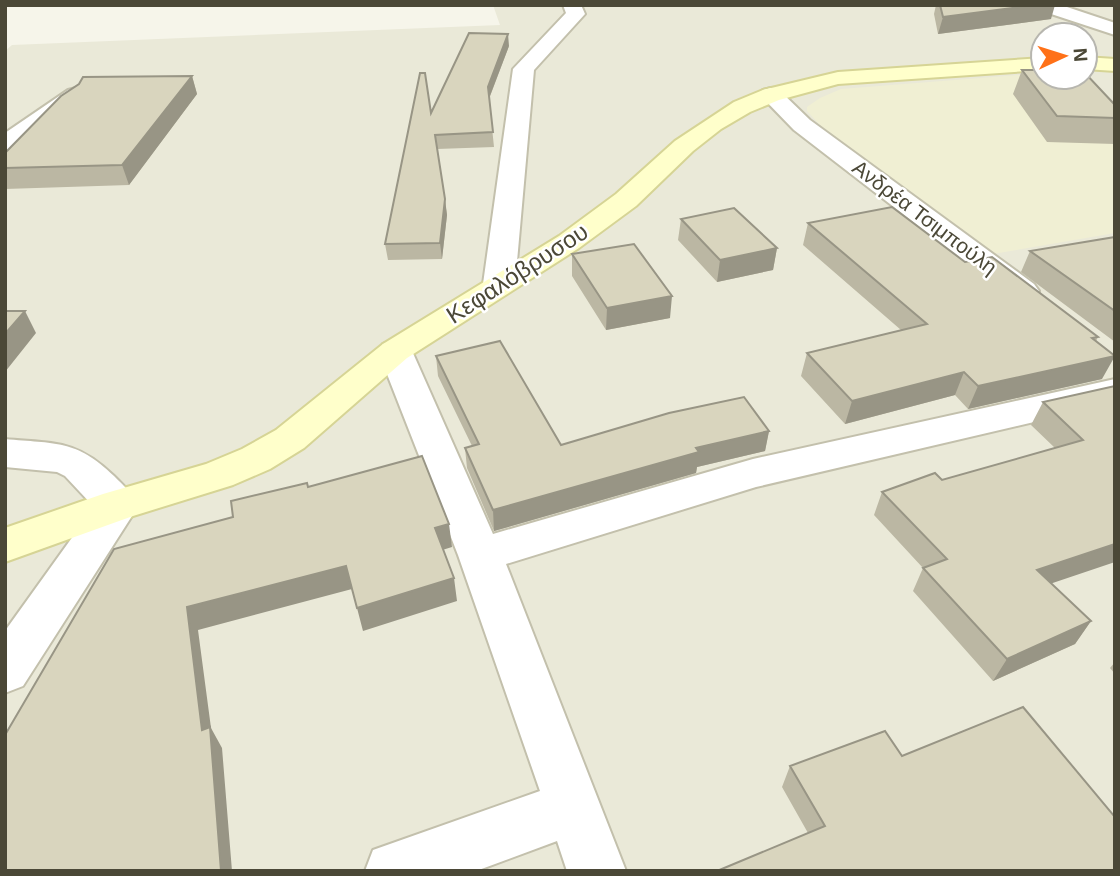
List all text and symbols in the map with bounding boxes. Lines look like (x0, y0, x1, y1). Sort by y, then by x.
north arrow (1029, 21, 1099, 91)
text: N (1070, 47, 1091, 62)
street label: Ανδρέα Τσιμπούλη (848, 155, 1002, 279)
street label: Κεφαλόβρυσου (441, 217, 593, 329)

